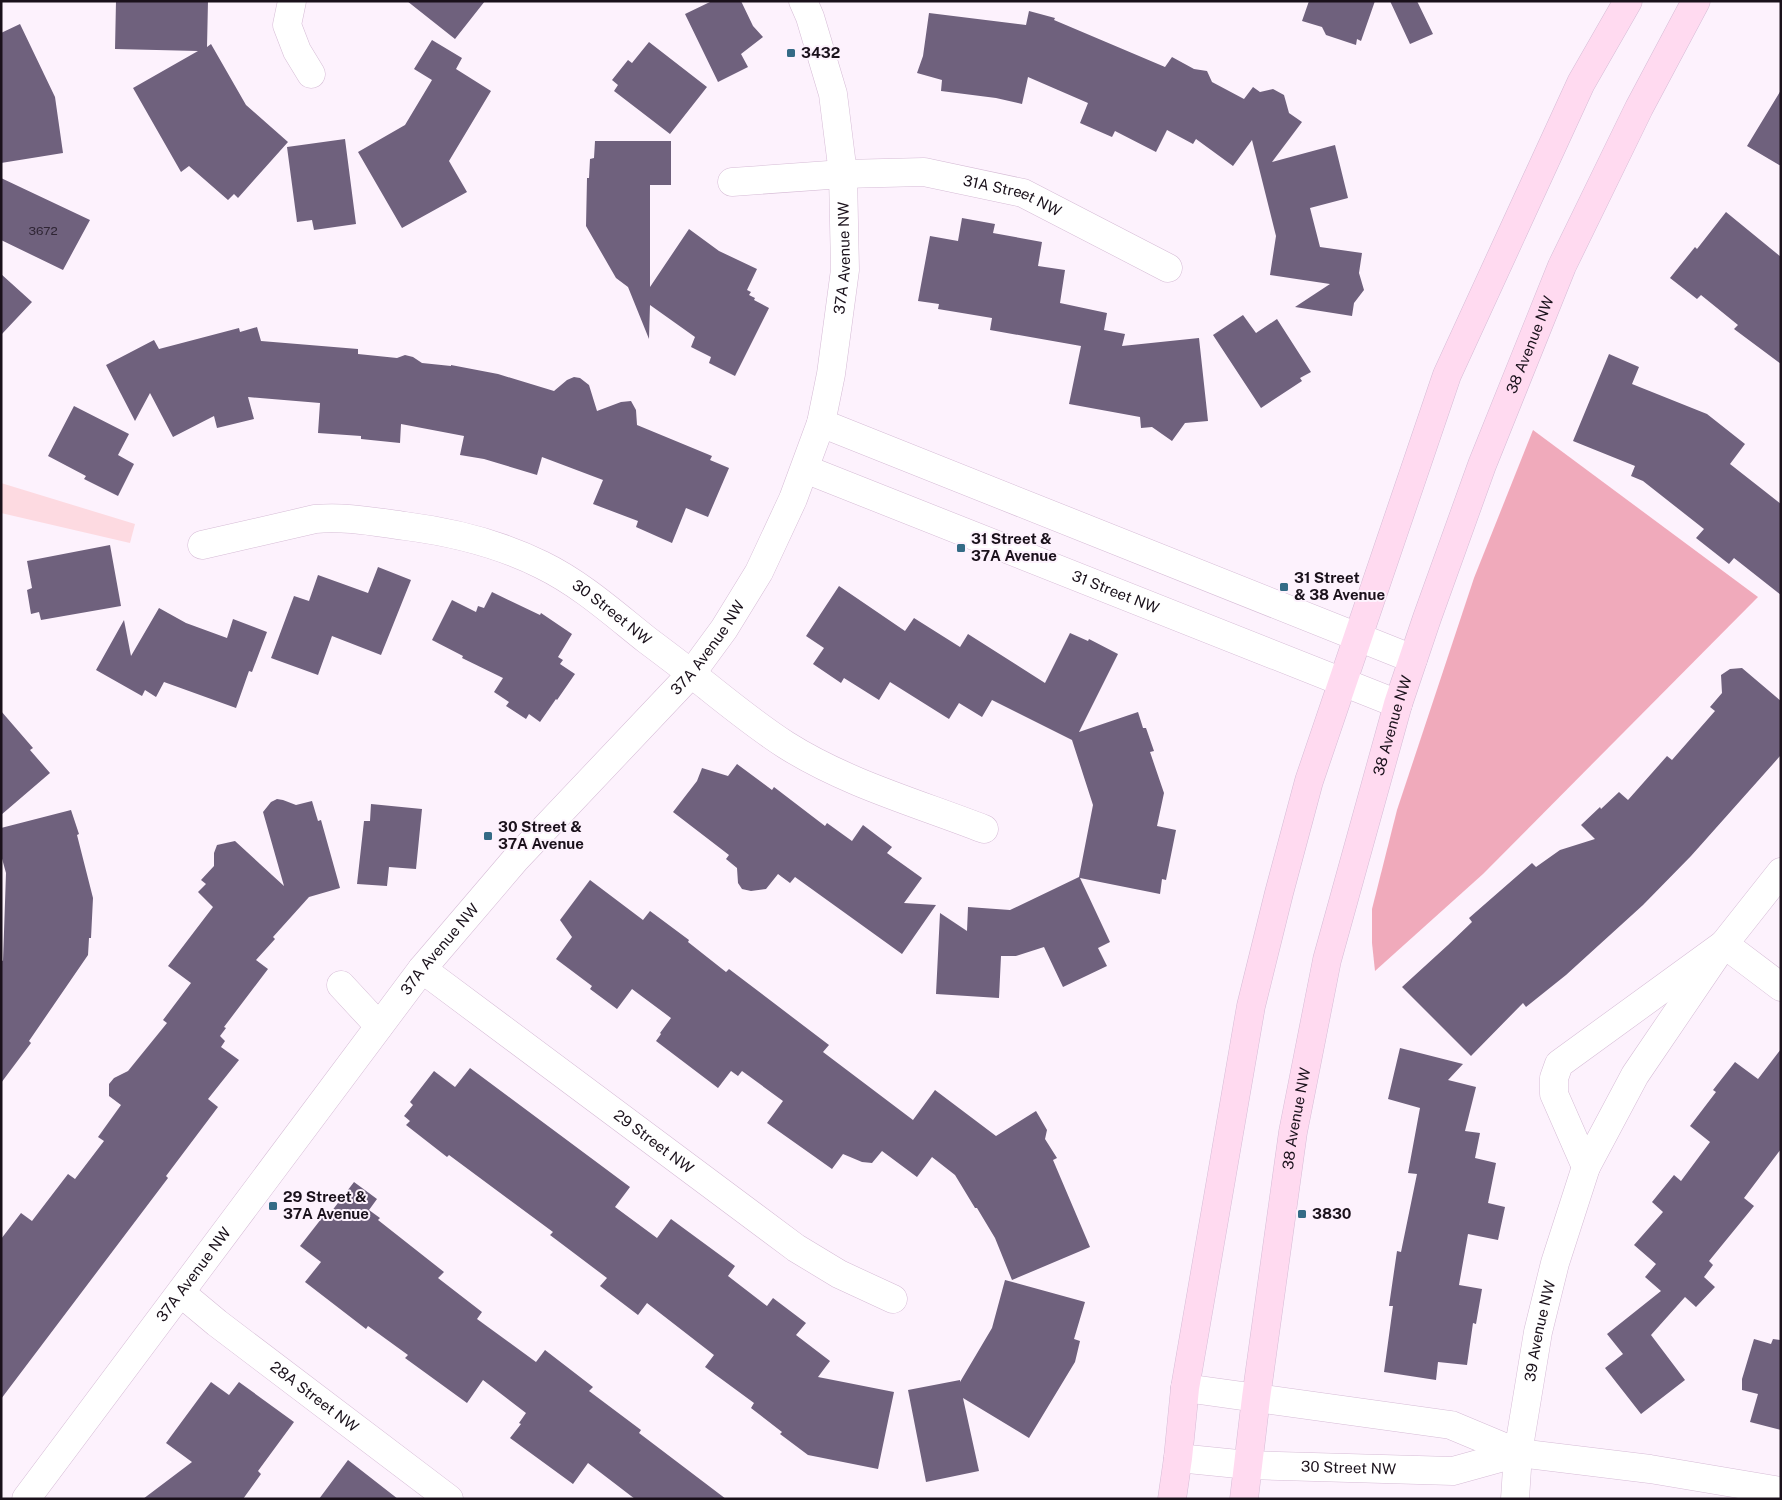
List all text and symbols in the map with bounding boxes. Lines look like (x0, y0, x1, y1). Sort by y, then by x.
place label: 3432 (801, 44, 840, 61)
marker: 3432 (785, 47, 797, 59)
street label: 31A Street NW (962, 172, 1064, 219)
street label: 37A Avenue NW (830, 201, 853, 315)
house number: 3672 (28, 224, 58, 238)
street label: 38 Avenue NW (1503, 294, 1557, 396)
place label: 31 Street & 37A Avenue (971, 530, 1057, 564)
marker: 31 Street & 37A Avenue (955, 542, 967, 554)
street label: 31 Street NW (1070, 567, 1162, 617)
place label: 31 Street & 38 Avenue (1294, 569, 1385, 603)
street label: 30 Street NW (569, 576, 655, 648)
marker: 31 Street & 38 Avenue (1278, 581, 1290, 593)
street label: 37A Avenue NW (667, 597, 747, 698)
street label: 38 Avenue NW (1370, 673, 1415, 777)
place label: 30 Street & 37A Avenue (498, 818, 584, 852)
marker: 30 Street & 37A Avenue (482, 830, 494, 842)
street label: 37A Avenue NW (397, 900, 482, 998)
street label: 38 Avenue NW (1279, 1066, 1314, 1171)
street label: 29 Street NW (611, 1106, 697, 1177)
place label: 29 Street & 37A Avenue (283, 1188, 369, 1222)
marker: 29 Street & 37A Avenue (267, 1200, 279, 1212)
place label: 3830 (1312, 1205, 1352, 1222)
marker: 3830 (1296, 1208, 1308, 1220)
street label: 37A Avenue NW (152, 1224, 234, 1325)
street label: 39 Avenue NW (1521, 1279, 1558, 1383)
street label: 28A Street NW (267, 1358, 362, 1435)
street label: 30 Street NW (1301, 1458, 1397, 1477)

